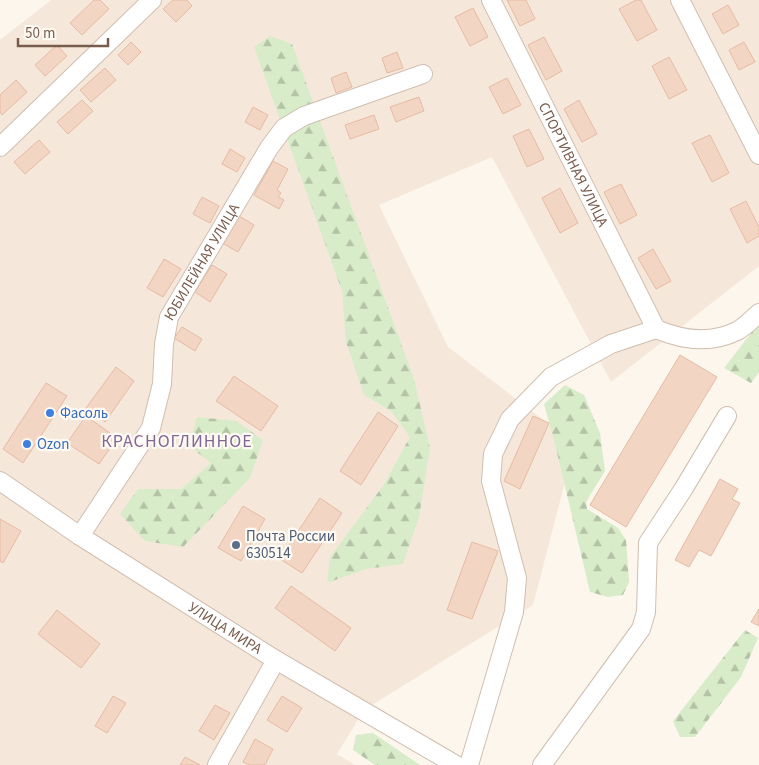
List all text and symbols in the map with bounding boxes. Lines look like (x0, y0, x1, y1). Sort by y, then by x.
scale bar (18, 15, 108, 47)
text: 50 m (25, 23, 55, 44)
street label: СПОРТИВНАЯ УЛИЦА (533, 99, 613, 231)
street label: ЮБИЛЕЙНАЯ УЛИЦА (159, 199, 245, 325)
place label: Фасоль (60, 403, 108, 424)
marker: Фасоль (44, 407, 56, 419)
district label: КРАСНОГЛИННОЕ (101, 429, 253, 454)
place label: Ozon (37, 434, 69, 455)
marker: Ozon (21, 438, 33, 450)
place label: Почта России 630514 (246, 526, 335, 564)
marker: Почта России 630514 (230, 539, 242, 551)
street label: УЛИЦА МИРА (184, 597, 267, 660)

